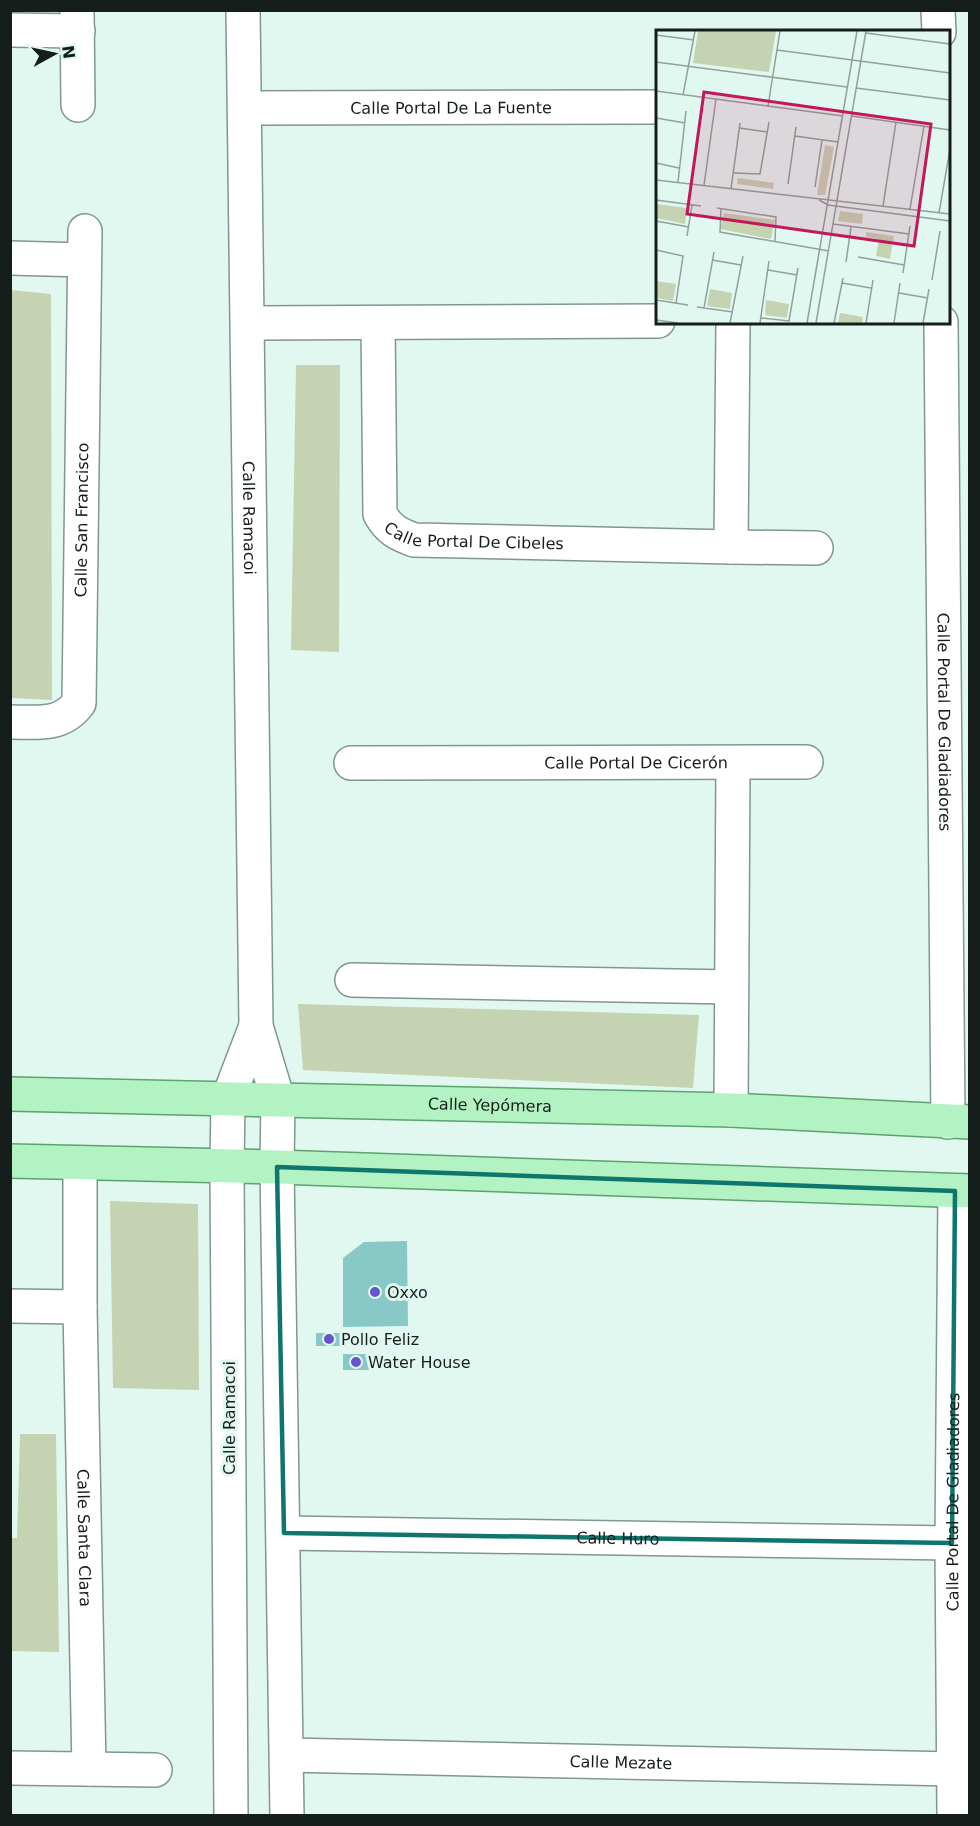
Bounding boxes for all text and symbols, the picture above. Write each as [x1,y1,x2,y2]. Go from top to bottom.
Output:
north arrow [24,24,84,84]
inset map [656,30,950,324]
text: N [58,44,79,60]
street label: Calle Portal De La Fuente [350,98,552,117]
street label: Calle San Francisco [71,443,92,598]
street label: Calle Ramacoi [239,461,260,575]
street label: Calle Portal De Cibeles [381,517,564,553]
street label: Calle Portal De Gladiadores [934,613,955,831]
street label: Calle Portal De Cicerón [544,753,728,772]
street label: Calle Yepómera [428,1094,552,1116]
place label: Oxxo [387,1283,428,1302]
marker: Oxxo [368,1285,382,1299]
place label: Pollo Feliz [341,1330,419,1349]
marker: Pollo Feliz [322,1332,336,1346]
place label: Water House [368,1353,471,1372]
marker: Water House [349,1355,363,1369]
street label: Calle Ramacoi [220,1361,239,1475]
street label: Calle Portal De Gladiadores [942,1393,963,1611]
street label: Calle Santa Clara [74,1469,95,1607]
street label: Calle Huro [576,1528,660,1548]
street label: Calle Mezate [569,1751,673,1773]

